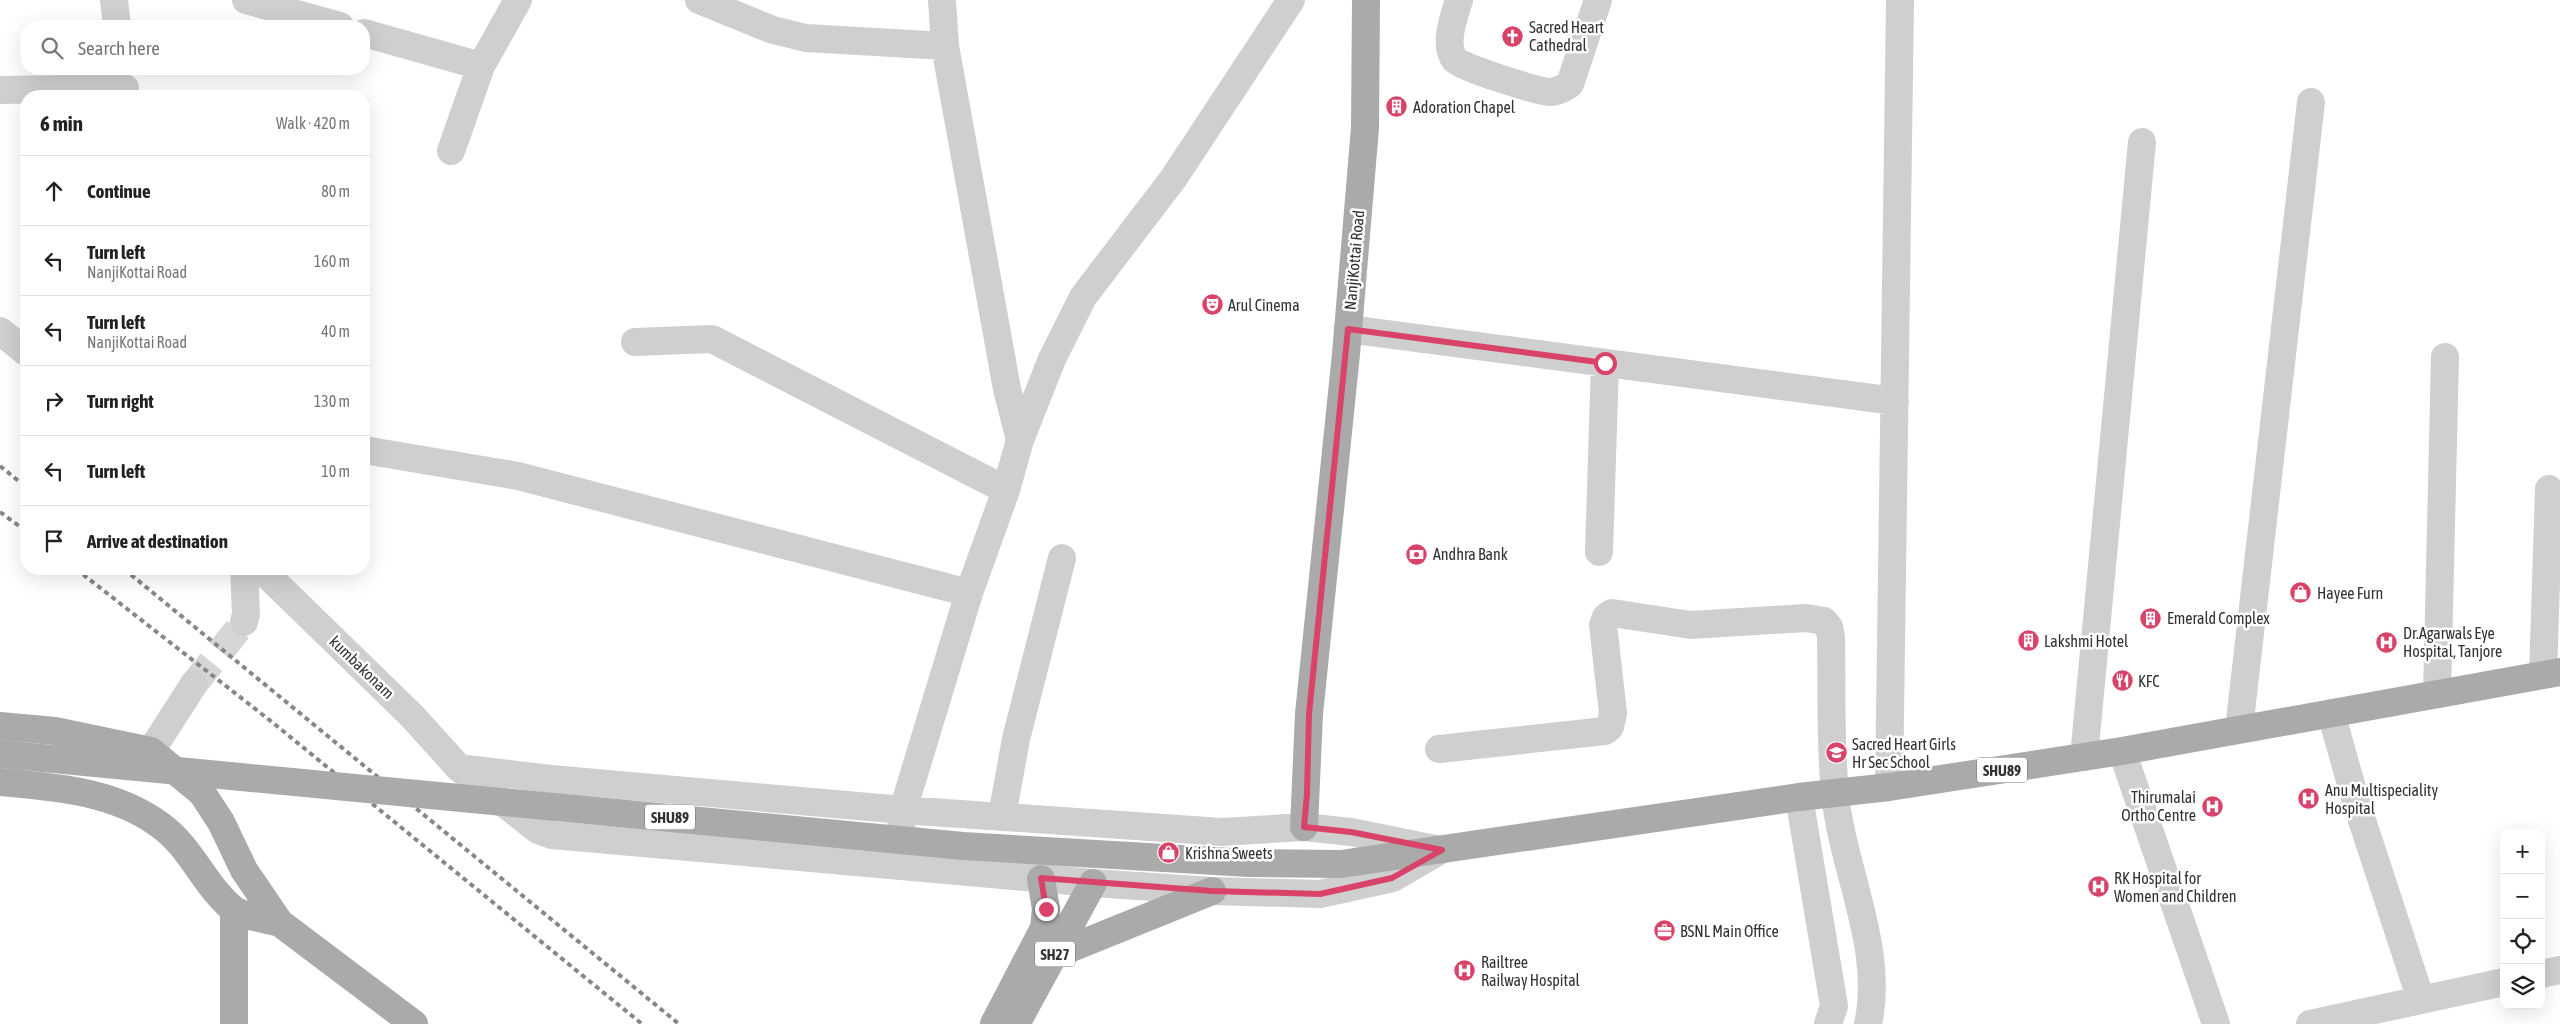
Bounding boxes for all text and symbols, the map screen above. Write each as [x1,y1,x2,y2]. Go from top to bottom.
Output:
place label: Sacred Heart Cathedral [1529,18,1604,54]
search box [20,20,370,75]
church icon: Sacred Heart Cathedral [1501,24,1525,48]
icon: search [38,34,66,62]
text: Search here [78,37,160,59]
building icon: Adoration Chapel [1385,95,1409,119]
place label: Adoration Chapel [1413,98,1516,117]
text: 6 min [40,111,83,135]
text: Walk · 420 m [276,114,350,132]
icon: ahead [40,177,68,205]
text: Continue [87,180,151,202]
text: 80 m [321,182,350,200]
street label: NanjiKottai Road [1341,209,1368,311]
text: Turn left [87,241,145,263]
icon: left [40,247,68,275]
text: 160 m [314,252,350,270]
text: NanjiKottai Road [87,263,187,281]
theatre icon: Arul Cinema [1200,293,1224,317]
place label: Arul Cinema [1228,296,1300,314]
text: Turn left [87,311,145,333]
icon: left [40,317,68,345]
text: 40 m [321,322,350,340]
text: NanjiKottai Road [87,333,187,351]
route start [1594,352,1617,375]
icon: right [40,387,68,415]
text: Turn right [87,390,154,412]
text: 130 m [314,392,350,410]
icon: left [40,457,68,485]
text: Turn left [87,460,145,482]
text: 10 m [321,462,350,480]
icon: arrive [40,527,68,555]
text: Arrive at destination [87,530,228,552]
bank icon: Andhra Bank [1405,542,1429,566]
place label: Andhra Bank [1433,545,1508,563]
shop icon: Hayee Furn [2289,581,2313,605]
place label: Hayee Furn [2317,584,2383,603]
building icon: Emerald Complex [2139,606,2163,630]
place label: Emerald Complex [2167,609,2270,628]
place label: Dr.Agarwals Eye Hospital, Tanjore [2403,624,2502,661]
building icon: Lakshmi Hotel [2016,629,2040,653]
hospital icon: Dr.Agarwals Eye Hospital, Tanjore [2375,630,2399,654]
street label: kumbakonam [326,632,398,702]
place label: Lakshmi Hotel [2044,632,2129,650]
restaurant icon: KFC [2110,669,2134,693]
place label: KFC [2138,672,2160,690]
place label: Sacred Heart Girls Hr Sec School [1852,735,1956,771]
school or university icon: Sacred Heart Girls Hr Sec School [1824,741,1848,765]
road number: SHU89 [1977,758,2027,782]
place label: Anu Multispeciality Hospital [2325,781,2438,818]
hospital icon: Anu Multispeciality Hospital [2297,787,2321,811]
place label: Thirumalai Ortho Centre [2121,788,2196,824]
hospital icon: Thirumalai Ortho Centre [2200,794,2224,818]
road number: SHU89 [645,804,695,830]
map controls [2500,829,2545,1009]
button: + [2500,829,2545,874]
shop icon: Krishna Sweets [1157,841,1181,865]
place label: Krishna Sweets [1185,844,1273,862]
place label: RK Hospital for Women and Children [2114,869,2236,905]
button: − [2500,874,2545,919]
hospital icon: RK Hospital for Women and Children [2086,875,2110,899]
route end [1035,898,1058,921]
office icon: BSNL Main Office [1652,919,1676,943]
button: locate [2500,919,2545,964]
place label: BSNL Main Office [1680,922,1779,940]
road number: SH27 [1035,942,1075,966]
place label: Railtree Railway Hospital [1481,953,1581,990]
hospital icon: Railtree Railway Hospital [1453,959,1477,983]
button: layers [2500,964,2545,1009]

